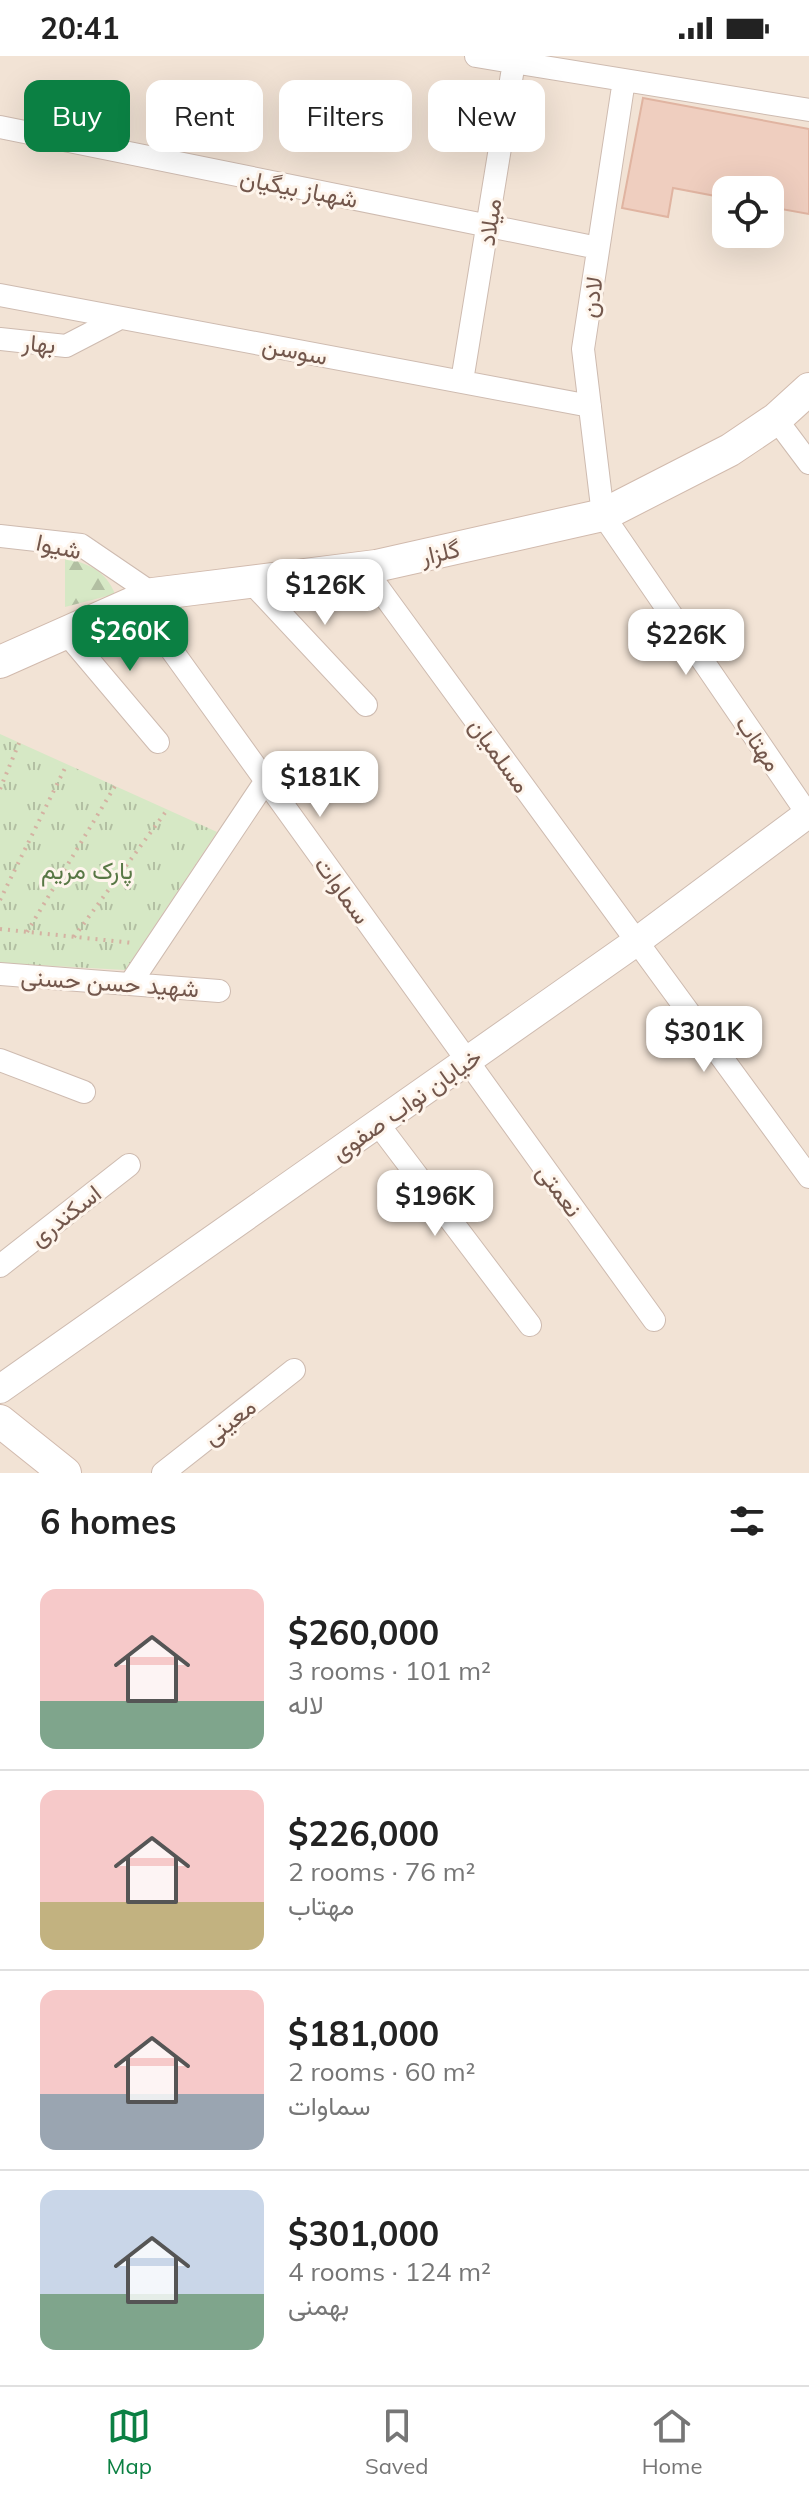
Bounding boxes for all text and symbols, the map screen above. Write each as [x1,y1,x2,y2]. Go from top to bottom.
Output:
text: 20:41 [40,9,119,47]
chip: Buy [24,80,130,152]
chip: Rent [146,80,263,152]
chip: Filters [279,80,412,152]
chip: New [428,80,545,152]
street label: شهباز بیگیان [237,162,360,215]
map controls [712,176,784,248]
button: locate [712,176,784,248]
street label: میلاد [470,196,508,248]
street label: لادن [573,274,609,320]
street label: بهار [20,327,57,360]
street label: سوسن [260,329,330,372]
street label: شیوا [34,527,84,566]
street label: گلزار [416,533,463,572]
pin: $126K [269,559,381,627]
text: $126K [285,568,365,601]
pin: $260K [74,605,186,673]
pin: $226K [630,609,742,677]
text: $260K [90,614,170,647]
text: $226K [646,618,726,651]
street label: مهتاب [729,709,789,777]
street label: مسلمیان [463,712,537,798]
pin: $181K [264,751,376,819]
text: $181K [280,760,360,793]
street label: سماوات [308,850,378,930]
park label: پارک مریم [41,855,133,887]
street label: شهید حسن حسنی [20,961,200,1004]
pin: $301K [648,1006,760,1074]
text: $301K [664,1015,744,1048]
street label: خیابان نواب صفوی [325,1041,488,1168]
street label: نعمتی [531,1158,589,1222]
pin: $196K [379,1170,491,1238]
street label: اسکندری [23,1178,107,1253]
text: $196K [395,1179,475,1212]
street label: معینی [197,1391,261,1451]
icon: filters [725,1499,769,1543]
text: 6 homes [40,1500,177,1543]
text: $260,000 [288,1611,439,1654]
icon: home [104,1621,200,1717]
text: 3 rooms · 101 m² [288,1654,491,1687]
text: لاله [288,1688,324,1721]
text: $226,000 [288,1812,439,1855]
icon: home [104,1822,200,1918]
text: 2 rooms · 76 m² [288,1855,475,1888]
text: مهتاب [288,1889,354,1922]
text: $181,000 [288,2012,439,2055]
icon: home [104,2022,200,2118]
text: 2 rooms · 60 m² [288,2055,475,2088]
text: سماوات [288,2089,371,2122]
text: $301,000 [288,2212,439,2255]
icon: home [104,2222,200,2318]
text: 4 rooms · 124 m² [288,2255,491,2288]
text: بهمنی [288,2289,349,2322]
tab: Map [107,2404,152,2480]
tab: Saved [365,2404,429,2480]
tab: Home [642,2404,702,2480]

